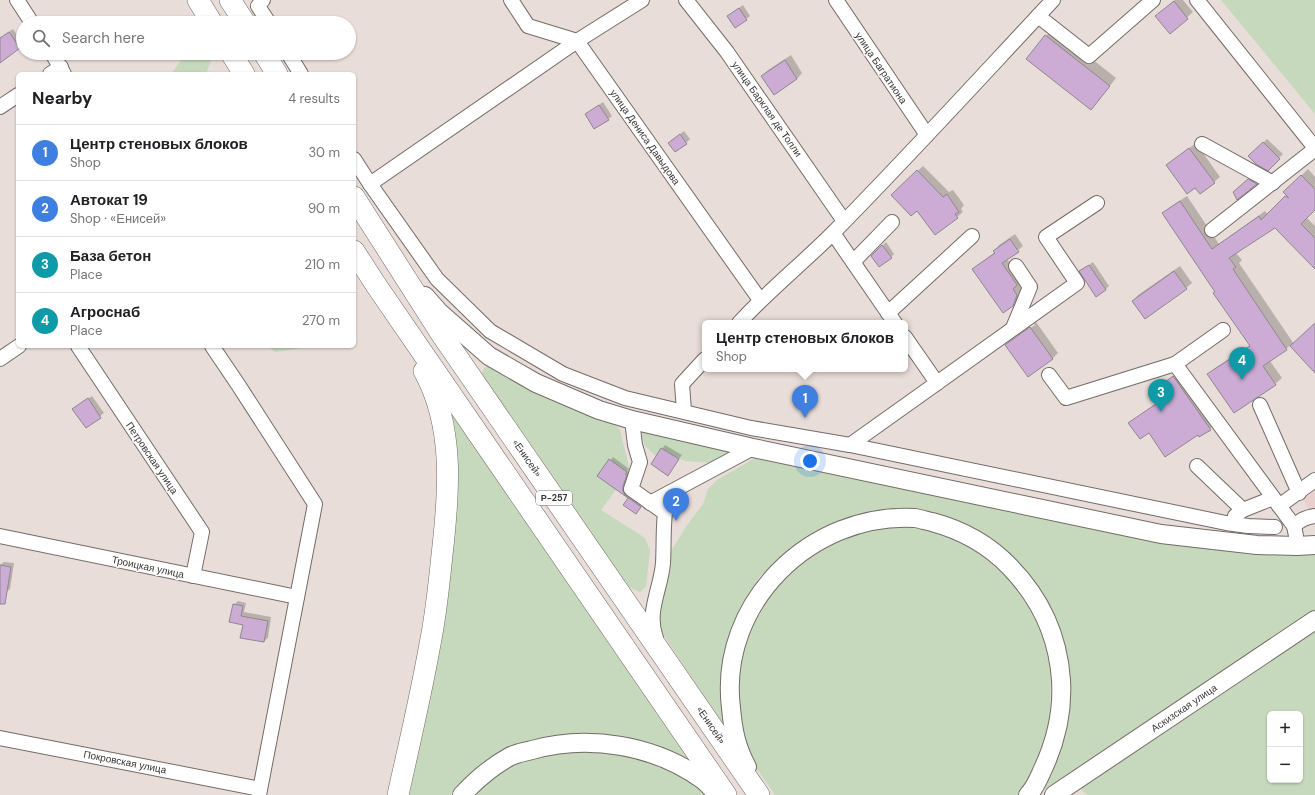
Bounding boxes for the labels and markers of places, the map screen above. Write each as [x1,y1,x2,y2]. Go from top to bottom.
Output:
pin: 4 [1229,347,1255,380]
pin: 3 [1148,379,1174,412]
pin: 1 [792,385,818,418]
pin: 2 [663,488,689,521]

